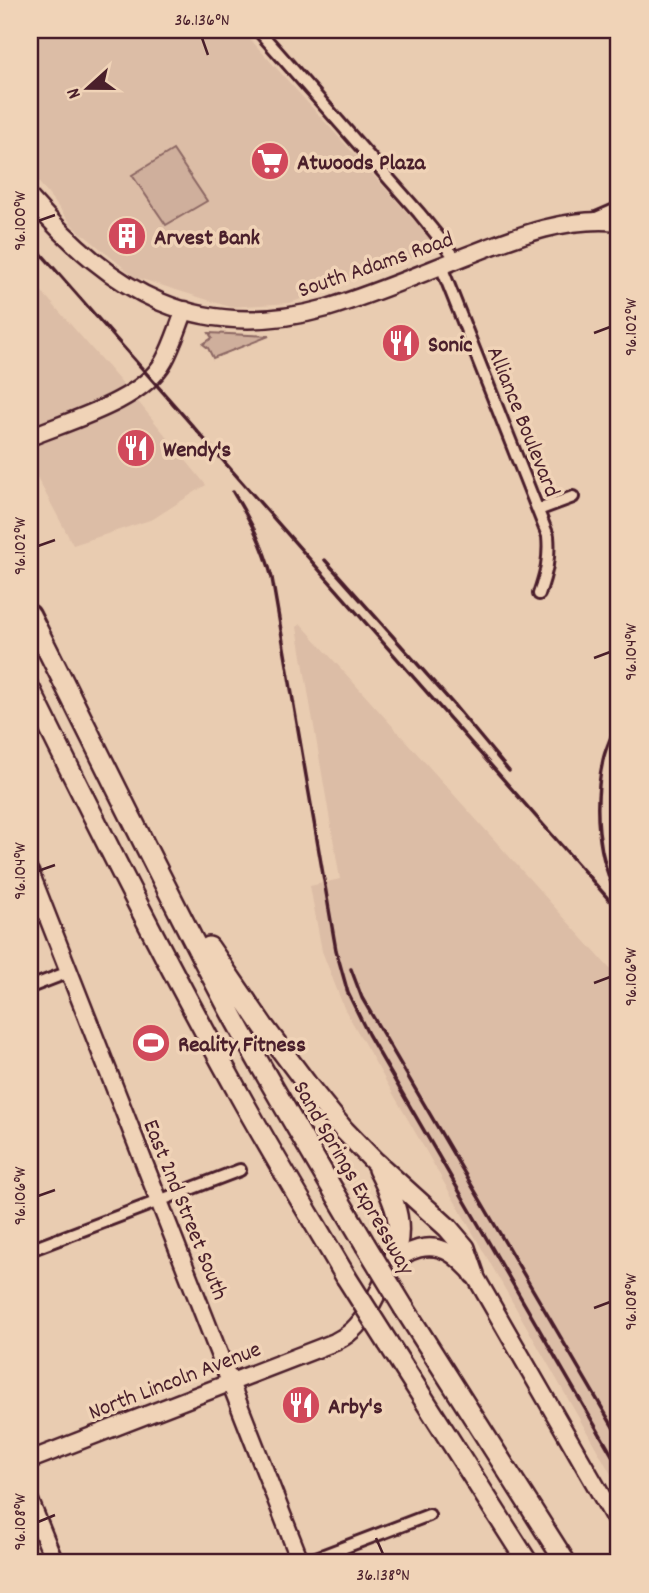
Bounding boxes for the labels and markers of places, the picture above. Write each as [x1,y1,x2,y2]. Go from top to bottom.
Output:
supermarket icon: Atwoods Plaza [249,140,291,182]
place label: Atwoods Plaza [297,148,427,181]
building icon: Arvest Bank [106,215,148,257]
place label: Arvest Bank [154,223,261,256]
restaurant icon: Sonic [380,322,422,364]
place label: Sonic [428,330,472,363]
restaurant icon: Wendy's [115,427,157,469]
place label: Wendy's [163,435,232,468]
sports icon: Reality Fitness [130,1022,172,1064]
place label: Reality Fitness [178,1030,306,1063]
restaurant icon: Arby's [280,1384,322,1426]
place label: Arby's [328,1392,383,1425]

